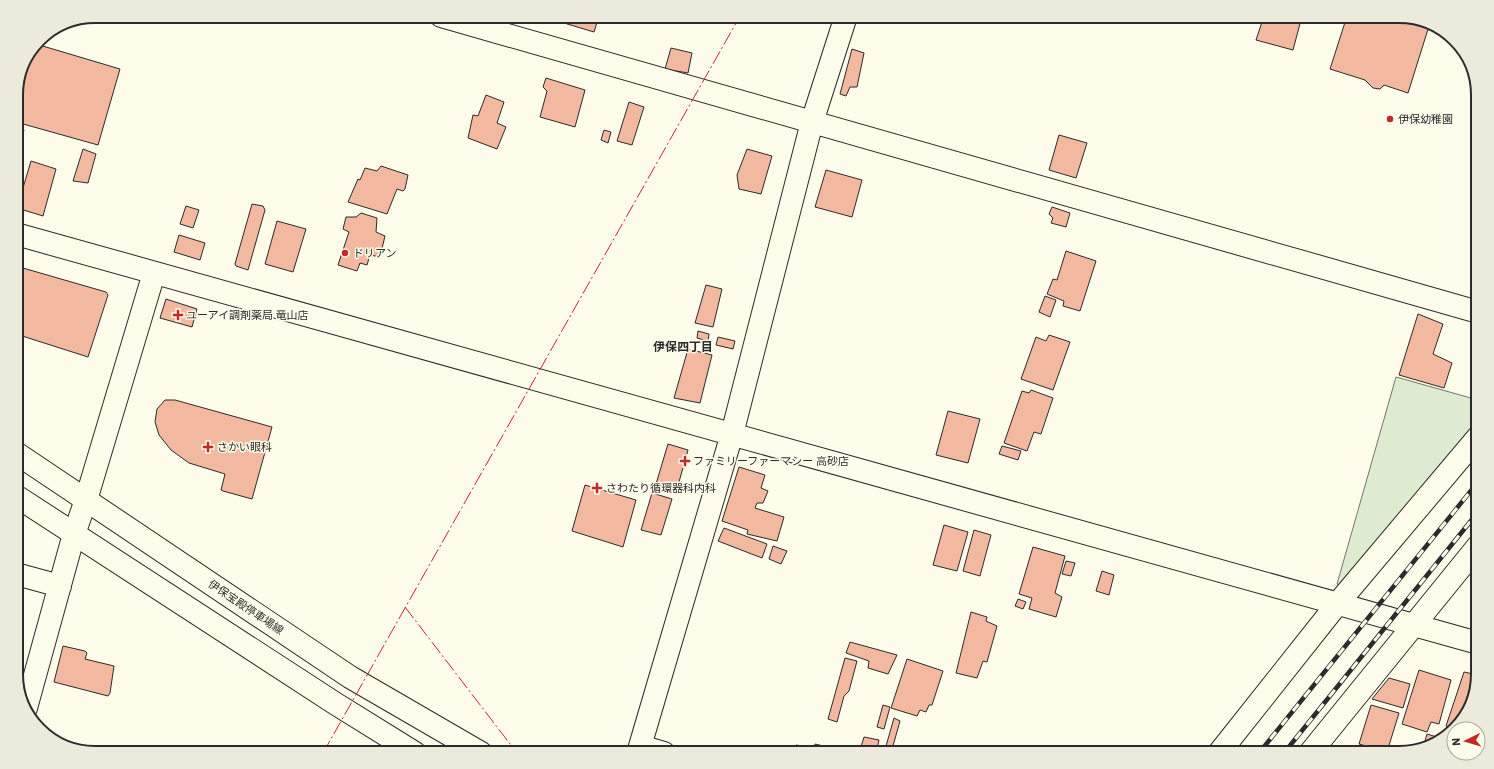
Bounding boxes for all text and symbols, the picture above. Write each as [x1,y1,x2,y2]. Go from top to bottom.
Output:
place label: 伊保幼稚園 [1398,112,1453,126]
marker: 伊保幼稚園 [1385,114,1395,124]
place label: ドリアン [353,246,397,260]
marker: ドリアン [340,248,350,258]
place label: ユーアイ調剤薬局 竜山店 [186,308,309,322]
marker: ユーアイ調剤薬局 竜山店 [173,310,183,320]
district label: 伊保四丁目 [653,339,713,354]
place label: さかい眼科 [217,440,272,454]
marker: さかい眼科 [202,441,214,453]
place label: ファミリーファーマシー 高砂店 [693,454,849,468]
marker: ファミリーファーマシー 高砂店 [680,456,690,466]
place label: さわたり循環器科内科 [606,481,716,495]
marker: さわたり循環器科内科 [591,482,603,494]
street label: 伊保宝殿停車場線 [206,577,286,637]
north arrow [1446,721,1486,761]
text: N [1449,737,1463,746]

